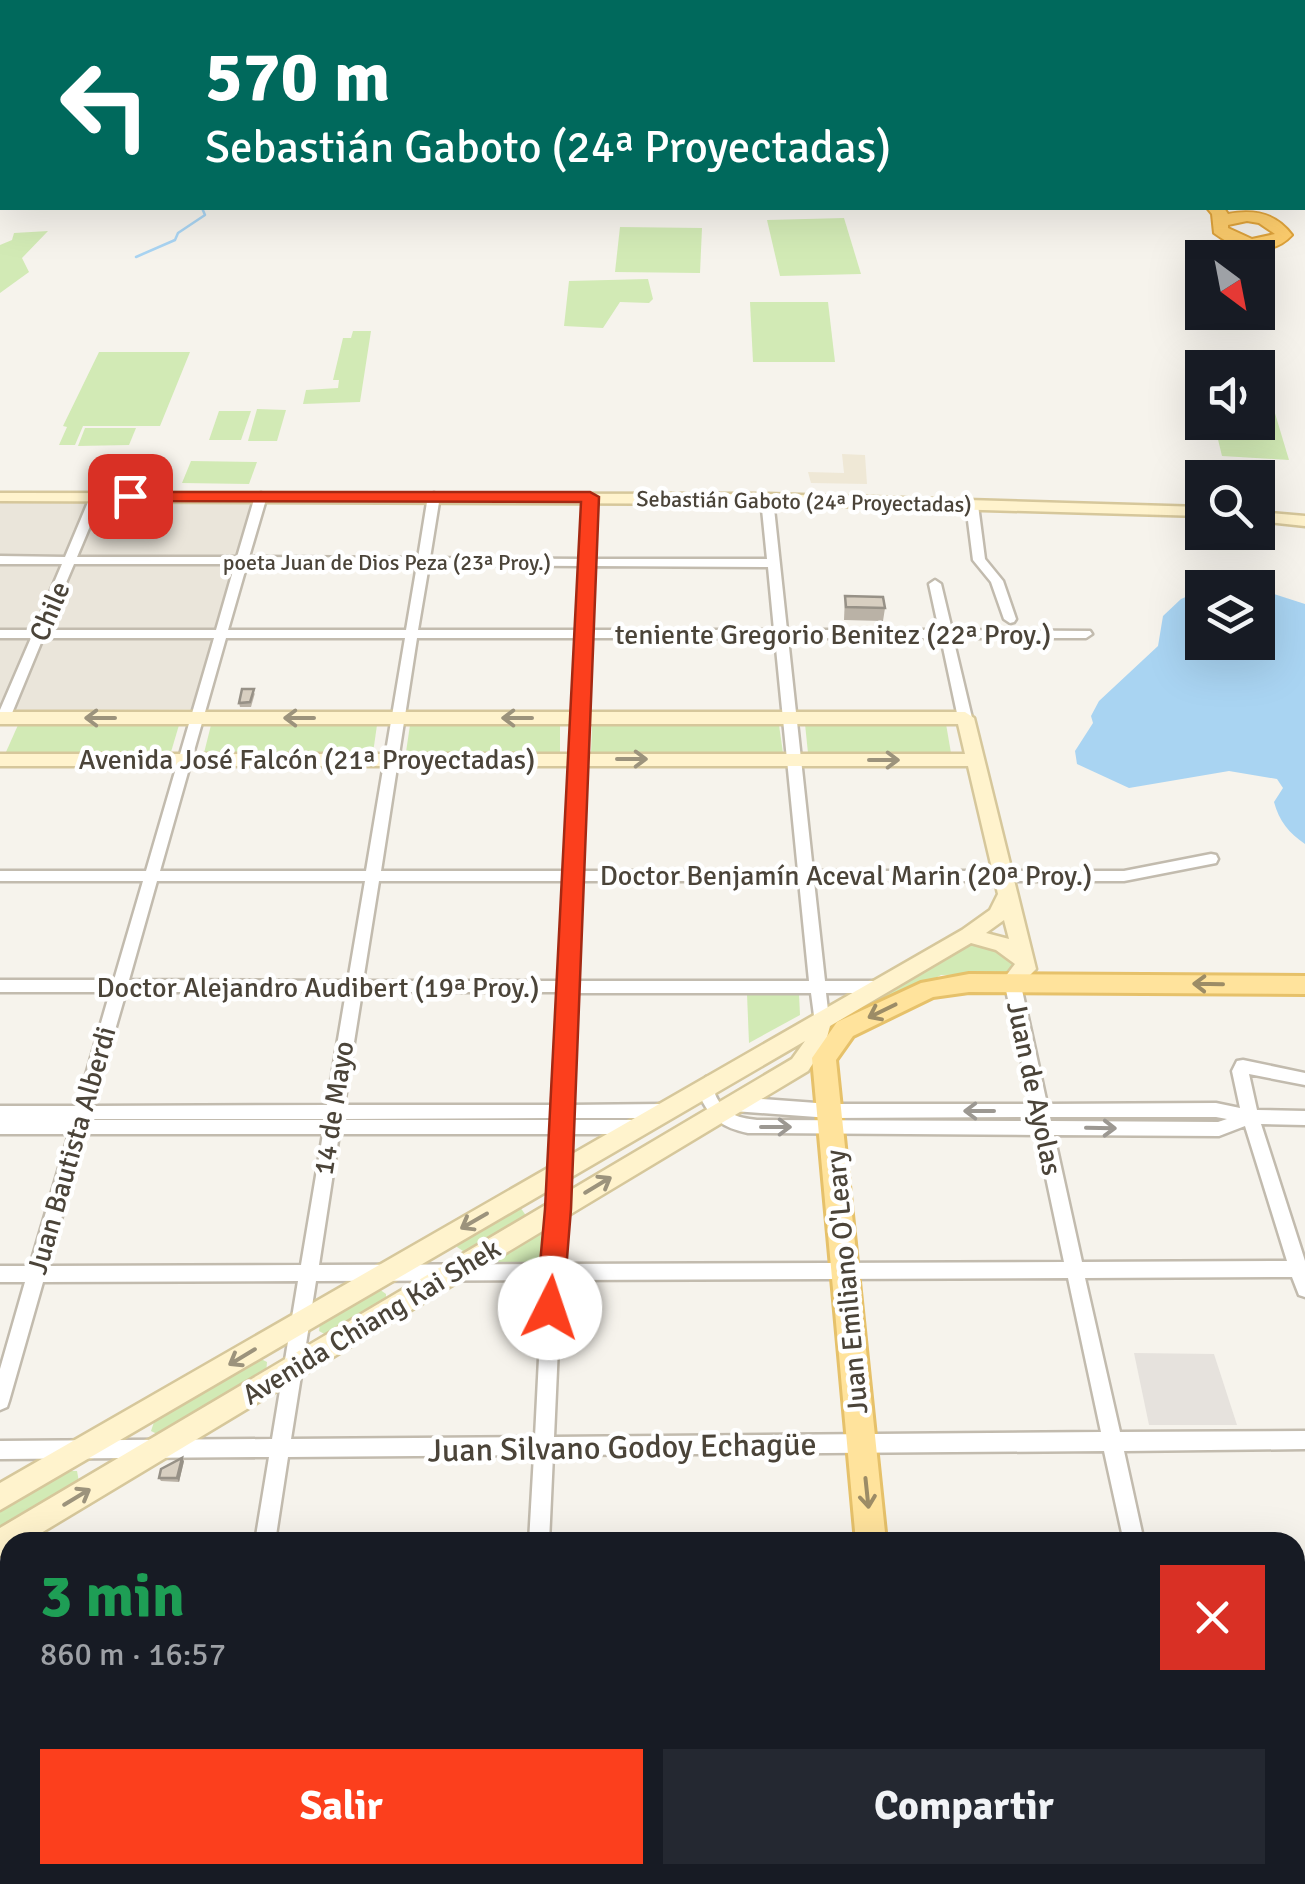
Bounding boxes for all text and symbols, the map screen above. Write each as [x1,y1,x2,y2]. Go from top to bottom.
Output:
text: 570 m [205,34,390,120]
icon: left [40,40,170,170]
text: Sebastián Gaboto (24ª Proyectadas) [205,120,891,175]
north arrow [1185,240,1275,330]
map controls [1185,240,1275,660]
button: sound [1185,350,1275,440]
pin [88,454,173,539]
button: search [1185,460,1275,550]
icon: arrive [103,469,158,524]
street label: Sebastián Gaboto (24ª Proyectadas) [636,485,972,518]
street label: poeta Juan de Dios Peza (23ª Proy.) [223,549,551,576]
button: layers [1185,570,1275,660]
street label: Chile [22,576,78,646]
street label: teniente Gregorio Benitez (22ª Proy.) [615,618,1051,652]
one-way arrow [84,708,116,728]
one-way arrow [283,708,316,728]
one-way arrow [502,708,534,728]
street label: Avenida José Falcón (21ª Proyectadas) [79,743,535,777]
one-way arrow [616,750,648,768]
one-way arrow [866,750,899,770]
street label: Doctor Benjamín Aceval Marin (20ª Proy.) [600,859,1092,893]
street label: Doctor Alejandro Audibert (19ª Proy.) [96,971,540,1005]
one-way arrow [1192,974,1224,993]
street label: Juan de Ayolas [999,998,1069,1178]
one-way arrow [868,1003,898,1022]
street label: Juan Bautista Alberdi [20,1022,124,1278]
street label: 14 de Mayo [307,1039,361,1178]
one-way arrow [964,1102,996,1120]
one-way arrow [760,1118,792,1136]
one-way arrow [1085,1118,1117,1137]
street label: Juan Emiliano O'Leary [818,1148,876,1416]
one-way arrow [583,1175,612,1195]
one-way arrow [460,1211,489,1231]
street label: Avenida Chiang Kai Shek [236,1231,507,1412]
position arrow [498,1256,602,1360]
one-way arrow [228,1347,257,1367]
street label: Juan Silvano Godoy Echagüe [427,1425,817,1470]
one-way arrow [857,1477,876,1509]
one-way arrow [62,1487,91,1507]
text: 3 min [40,1560,185,1634]
button: close [1160,1565,1265,1670]
text: 860 m · 16:57 [40,1635,226,1674]
button: Salir [40,1749,643,1864]
button: Compartir [663,1749,1265,1864]

